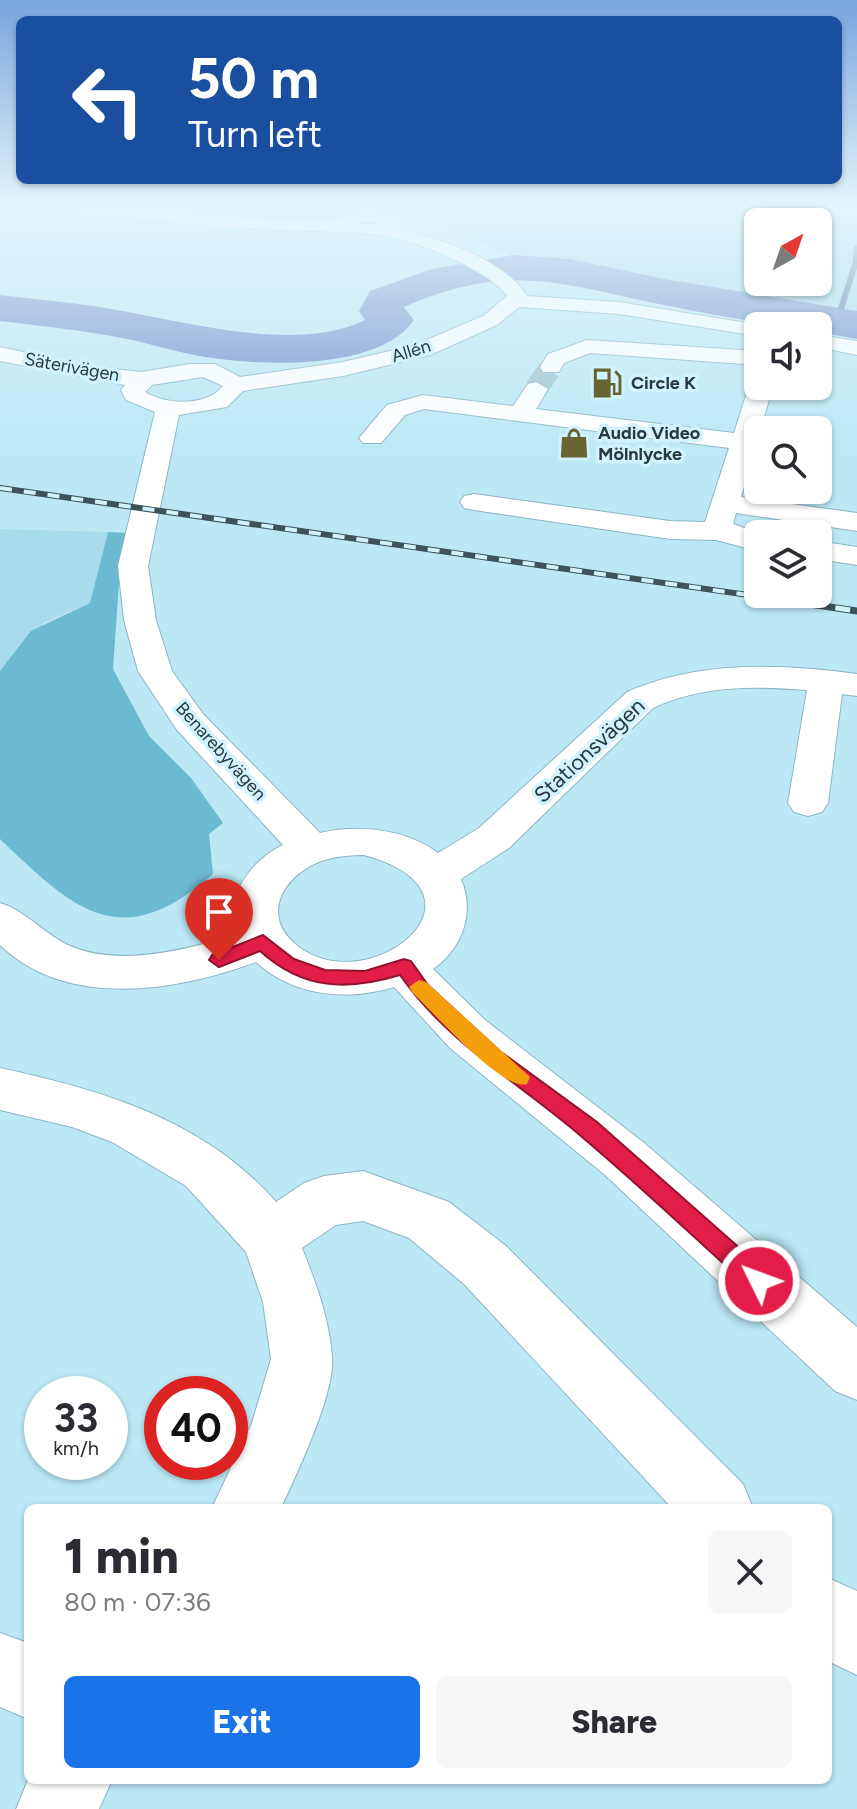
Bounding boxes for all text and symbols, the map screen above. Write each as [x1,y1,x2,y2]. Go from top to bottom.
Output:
text: 50 m [188,45,319,112]
icon: left [56,48,160,152]
text: Turn left [188,113,322,156]
north arrow [744,208,832,296]
map controls [744,208,832,608]
button: sound [744,312,832,400]
street label: Allén [389,335,433,367]
street label: Säterivägen [23,348,121,386]
fuel station icon: Circle K [590,366,624,400]
place label: Circle K [631,372,696,394]
button: search [744,416,832,504]
place label: Audio Video Mölnlycke [598,422,700,465]
shop icon: Audio Video Mölnlycke [557,426,591,460]
button: layers [744,520,832,608]
street label: Stationsvägen [528,692,650,809]
street label: Benarebyvägen [171,697,271,805]
pin [185,878,253,960]
icon: arrive [197,890,241,934]
position arrow [717,1239,801,1323]
speed limit sign: 40 [144,1376,248,1480]
text: 33 [54,1394,98,1442]
text: km/h [53,1436,99,1460]
text: 1 min [64,1527,179,1585]
button: close [708,1530,792,1614]
text: 80 m · 07:36 [64,1586,211,1618]
button: Exit [64,1676,420,1768]
button: Share [436,1676,792,1768]

